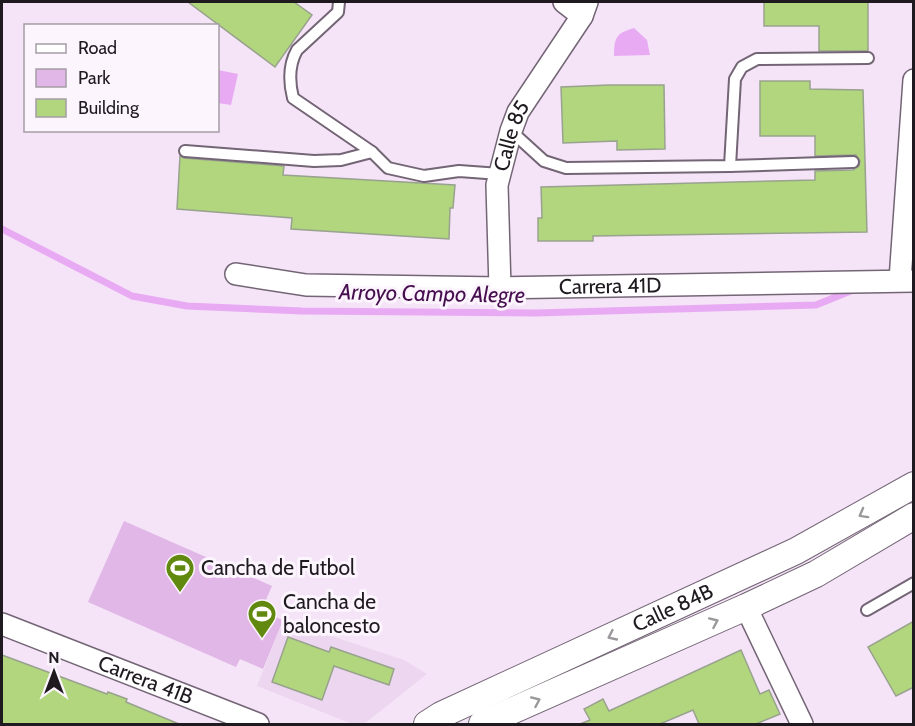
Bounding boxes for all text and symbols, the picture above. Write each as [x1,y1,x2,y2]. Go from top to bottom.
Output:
legend [24,24,219,132]
text: Road [78,37,117,59]
text: Park [78,67,111,89]
street label: Calle 85 [488,96,534,174]
text: Building [78,97,140,119]
street label: Carrera 41D [559,272,662,299]
water label: Arroyo Campo Alegre [338,278,525,309]
one-way arrow [858,507,869,518]
sports icon: Cancha de Futbol [164,552,196,594]
place label: Cancha de Futbol [201,555,355,580]
street label: Calle 84B [628,578,717,637]
place label: Cancha de baloncesto [283,589,380,638]
sports icon: Cancha de baloncesto [246,598,278,640]
one-way arrow [708,617,719,629]
one-way arrow [607,629,618,641]
north arrow [24,642,84,702]
text: N [48,648,60,667]
street label: Carrera 41B [95,650,197,709]
one-way arrow [530,696,541,708]

